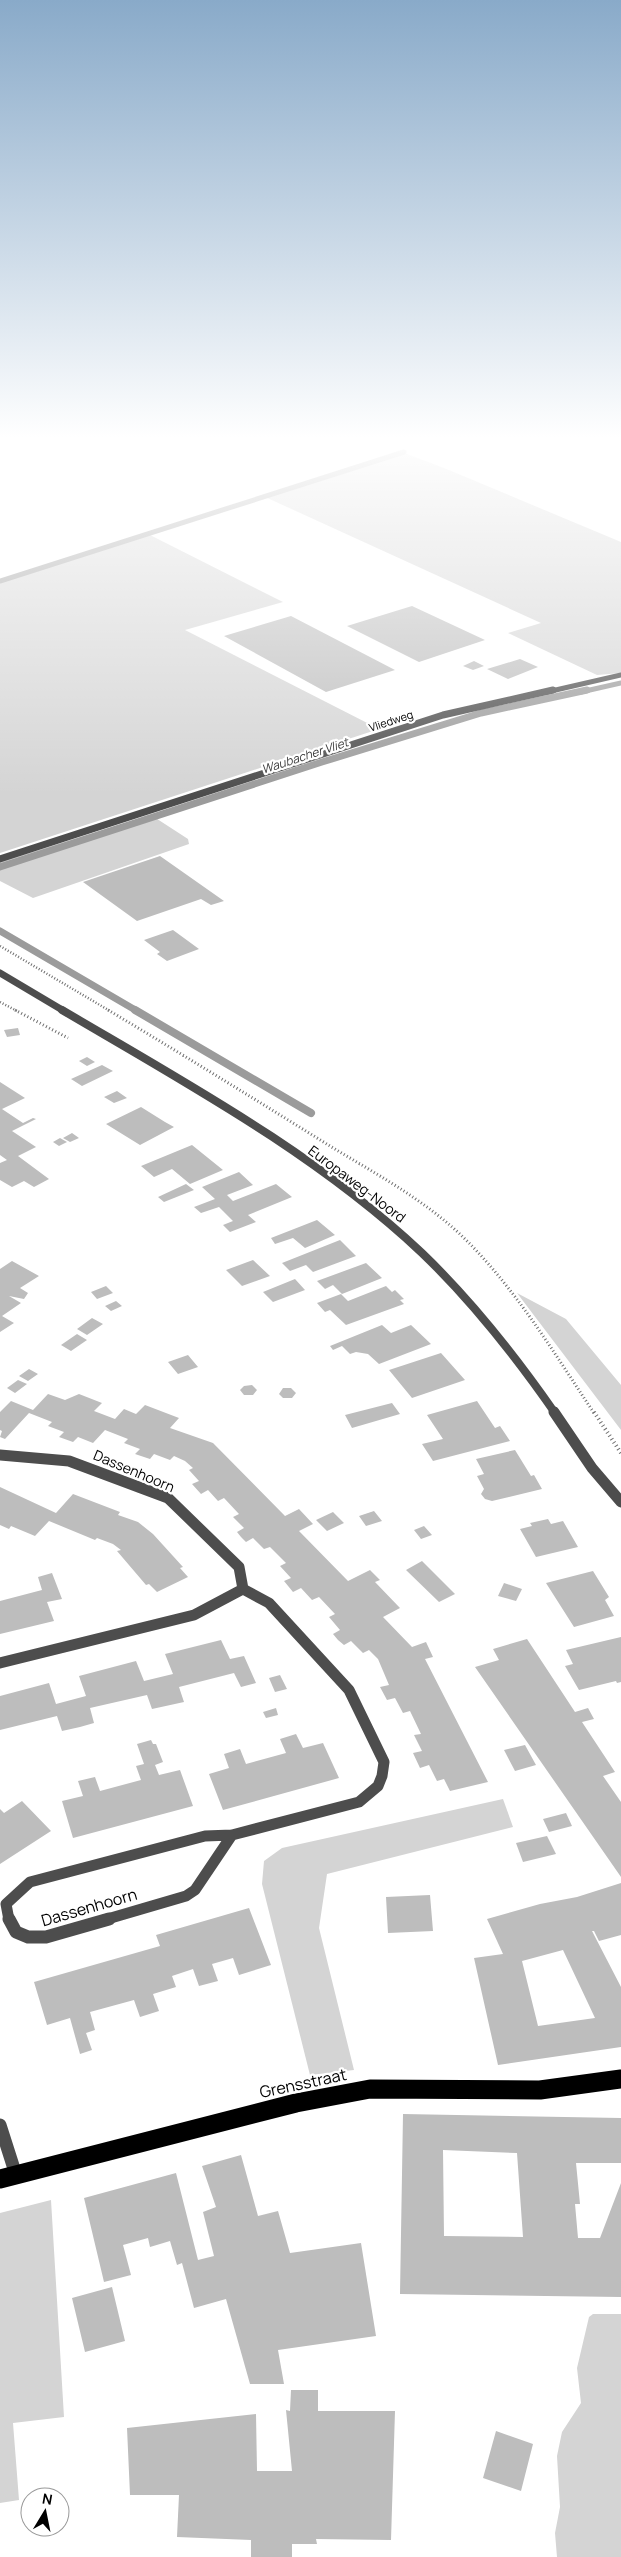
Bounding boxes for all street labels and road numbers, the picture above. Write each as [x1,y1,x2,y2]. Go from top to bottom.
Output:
street label: Vliedweg [367,706,415,735]
street label: Europaweg-Noord [305,1141,410,1227]
street label: Dassenhoorn [91,1445,178,1496]
street label: Dassenhoorn [38,1883,140,1931]
street label: Grensstraat [258,2063,348,2103]

